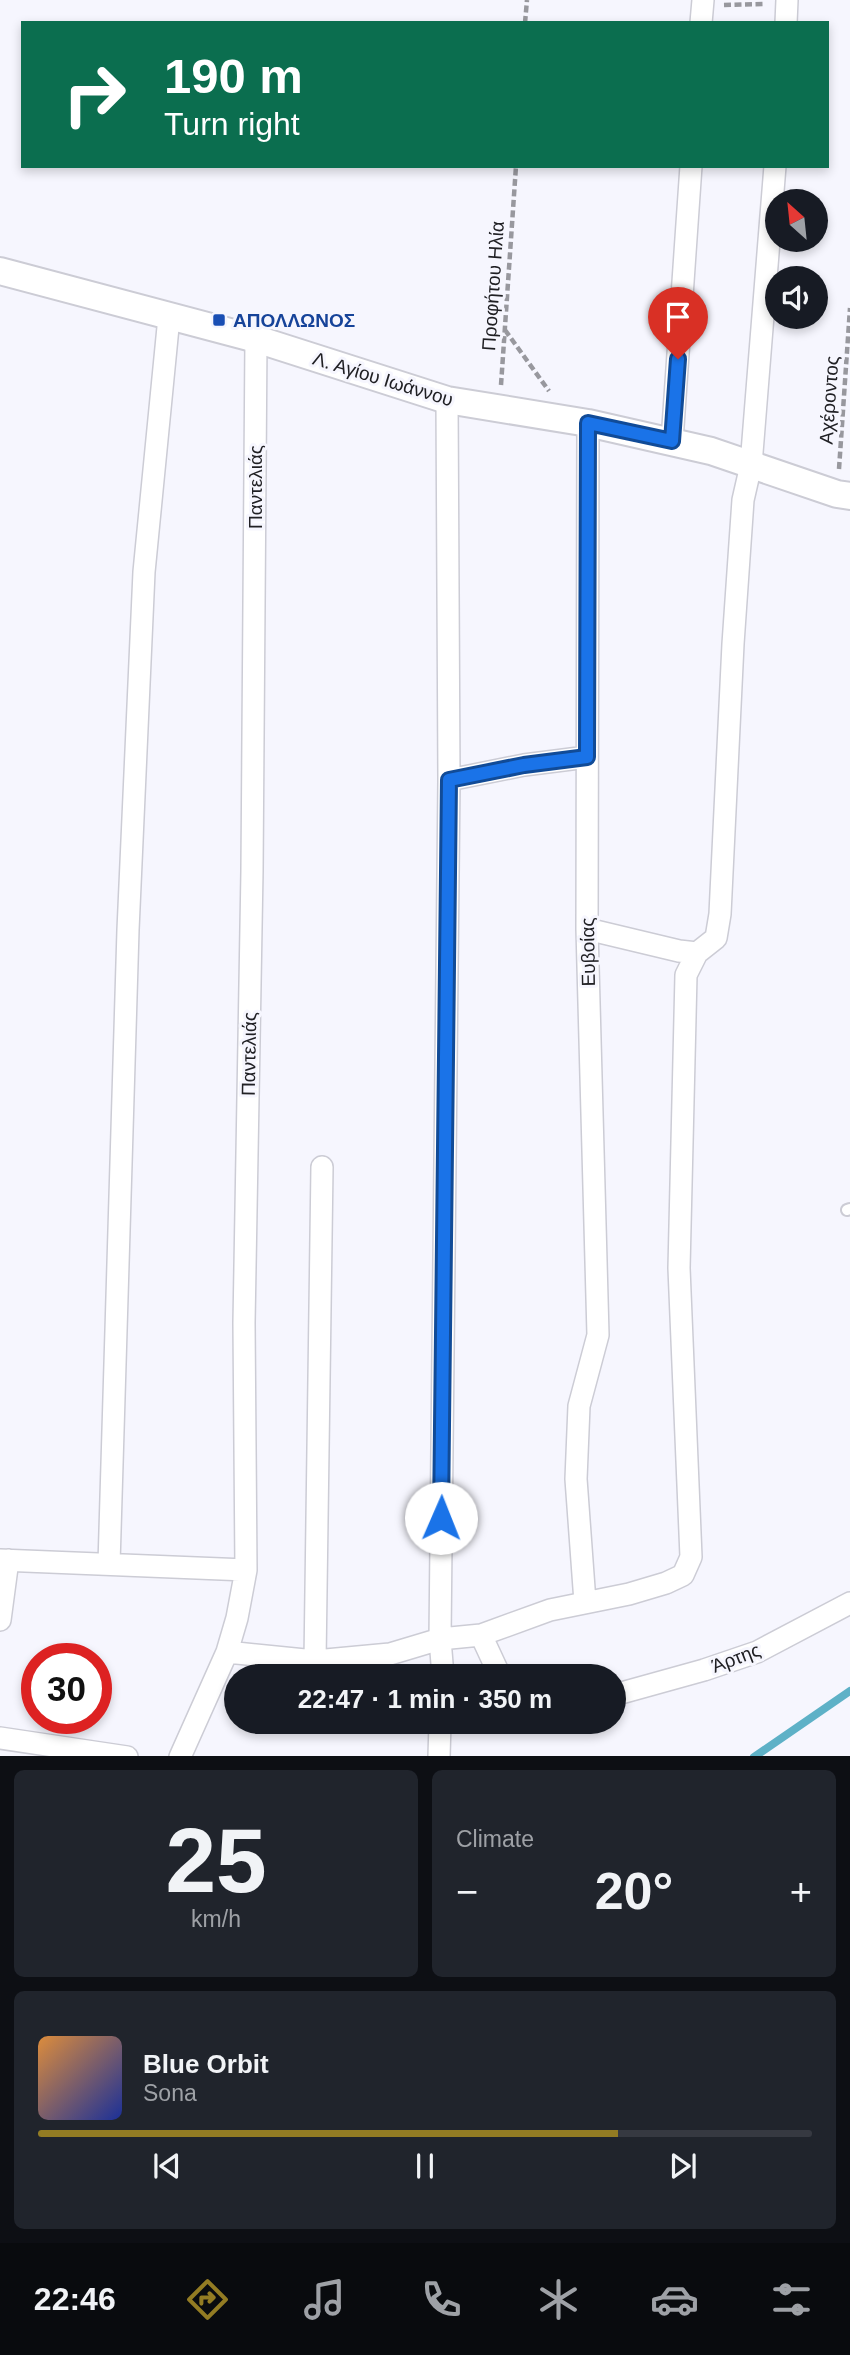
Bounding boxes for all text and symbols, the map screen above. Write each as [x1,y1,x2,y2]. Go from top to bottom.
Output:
icon: right [49,49,140,140]
text: 190 m [164,49,303,103]
text: Turn right [164,106,300,142]
north arrow [765,189,828,252]
map controls [765,189,828,329]
street label: Προφήτου Ηλία [478,220,508,352]
button: sound [765,266,828,329]
pin [648,287,708,359]
icon: arrive [659,298,697,336]
place label: ΑΠΟΛΛΩΝΟΣ [233,310,355,331]
marker: ΑΠΟΛΛΩΝΟΣ [211,312,227,328]
street label: Λ. Αγίου Ιωάννου [310,348,456,410]
street label: Αχέροντος [815,355,843,445]
street label: Παντελιάς [245,445,266,529]
street label: Ευβοίας [577,917,599,987]
street label: Παντελιάς [238,1012,260,1096]
position arrow [404,1481,478,1555]
street label: Άρτης [709,1639,763,1677]
speed limit sign: 30 [21,1643,112,1734]
text: 22:47 · 1 min · 350 m [298,1684,552,1714]
text: 25 [165,1810,267,1911]
text: Climate [456,1826,534,1852]
text: 20° [595,1862,673,1920]
text: − [456,1871,478,1913]
text: + [790,1871,812,1913]
text: km/h [191,1906,241,1932]
text: Blue Orbit [143,2049,269,2079]
text: Sona [143,2080,197,2106]
icon: previous [148,2147,186,2185]
icon: pause [406,2147,444,2185]
icon: next [664,2147,702,2185]
icon: directions [183,2275,232,2324]
icon: music [300,2275,349,2324]
icon: phone [417,2275,466,2324]
icon: climate [534,2275,583,2324]
icon: car [650,2275,699,2324]
icon: filters [767,2275,816,2324]
text: 22:46 [34,2281,116,2317]

